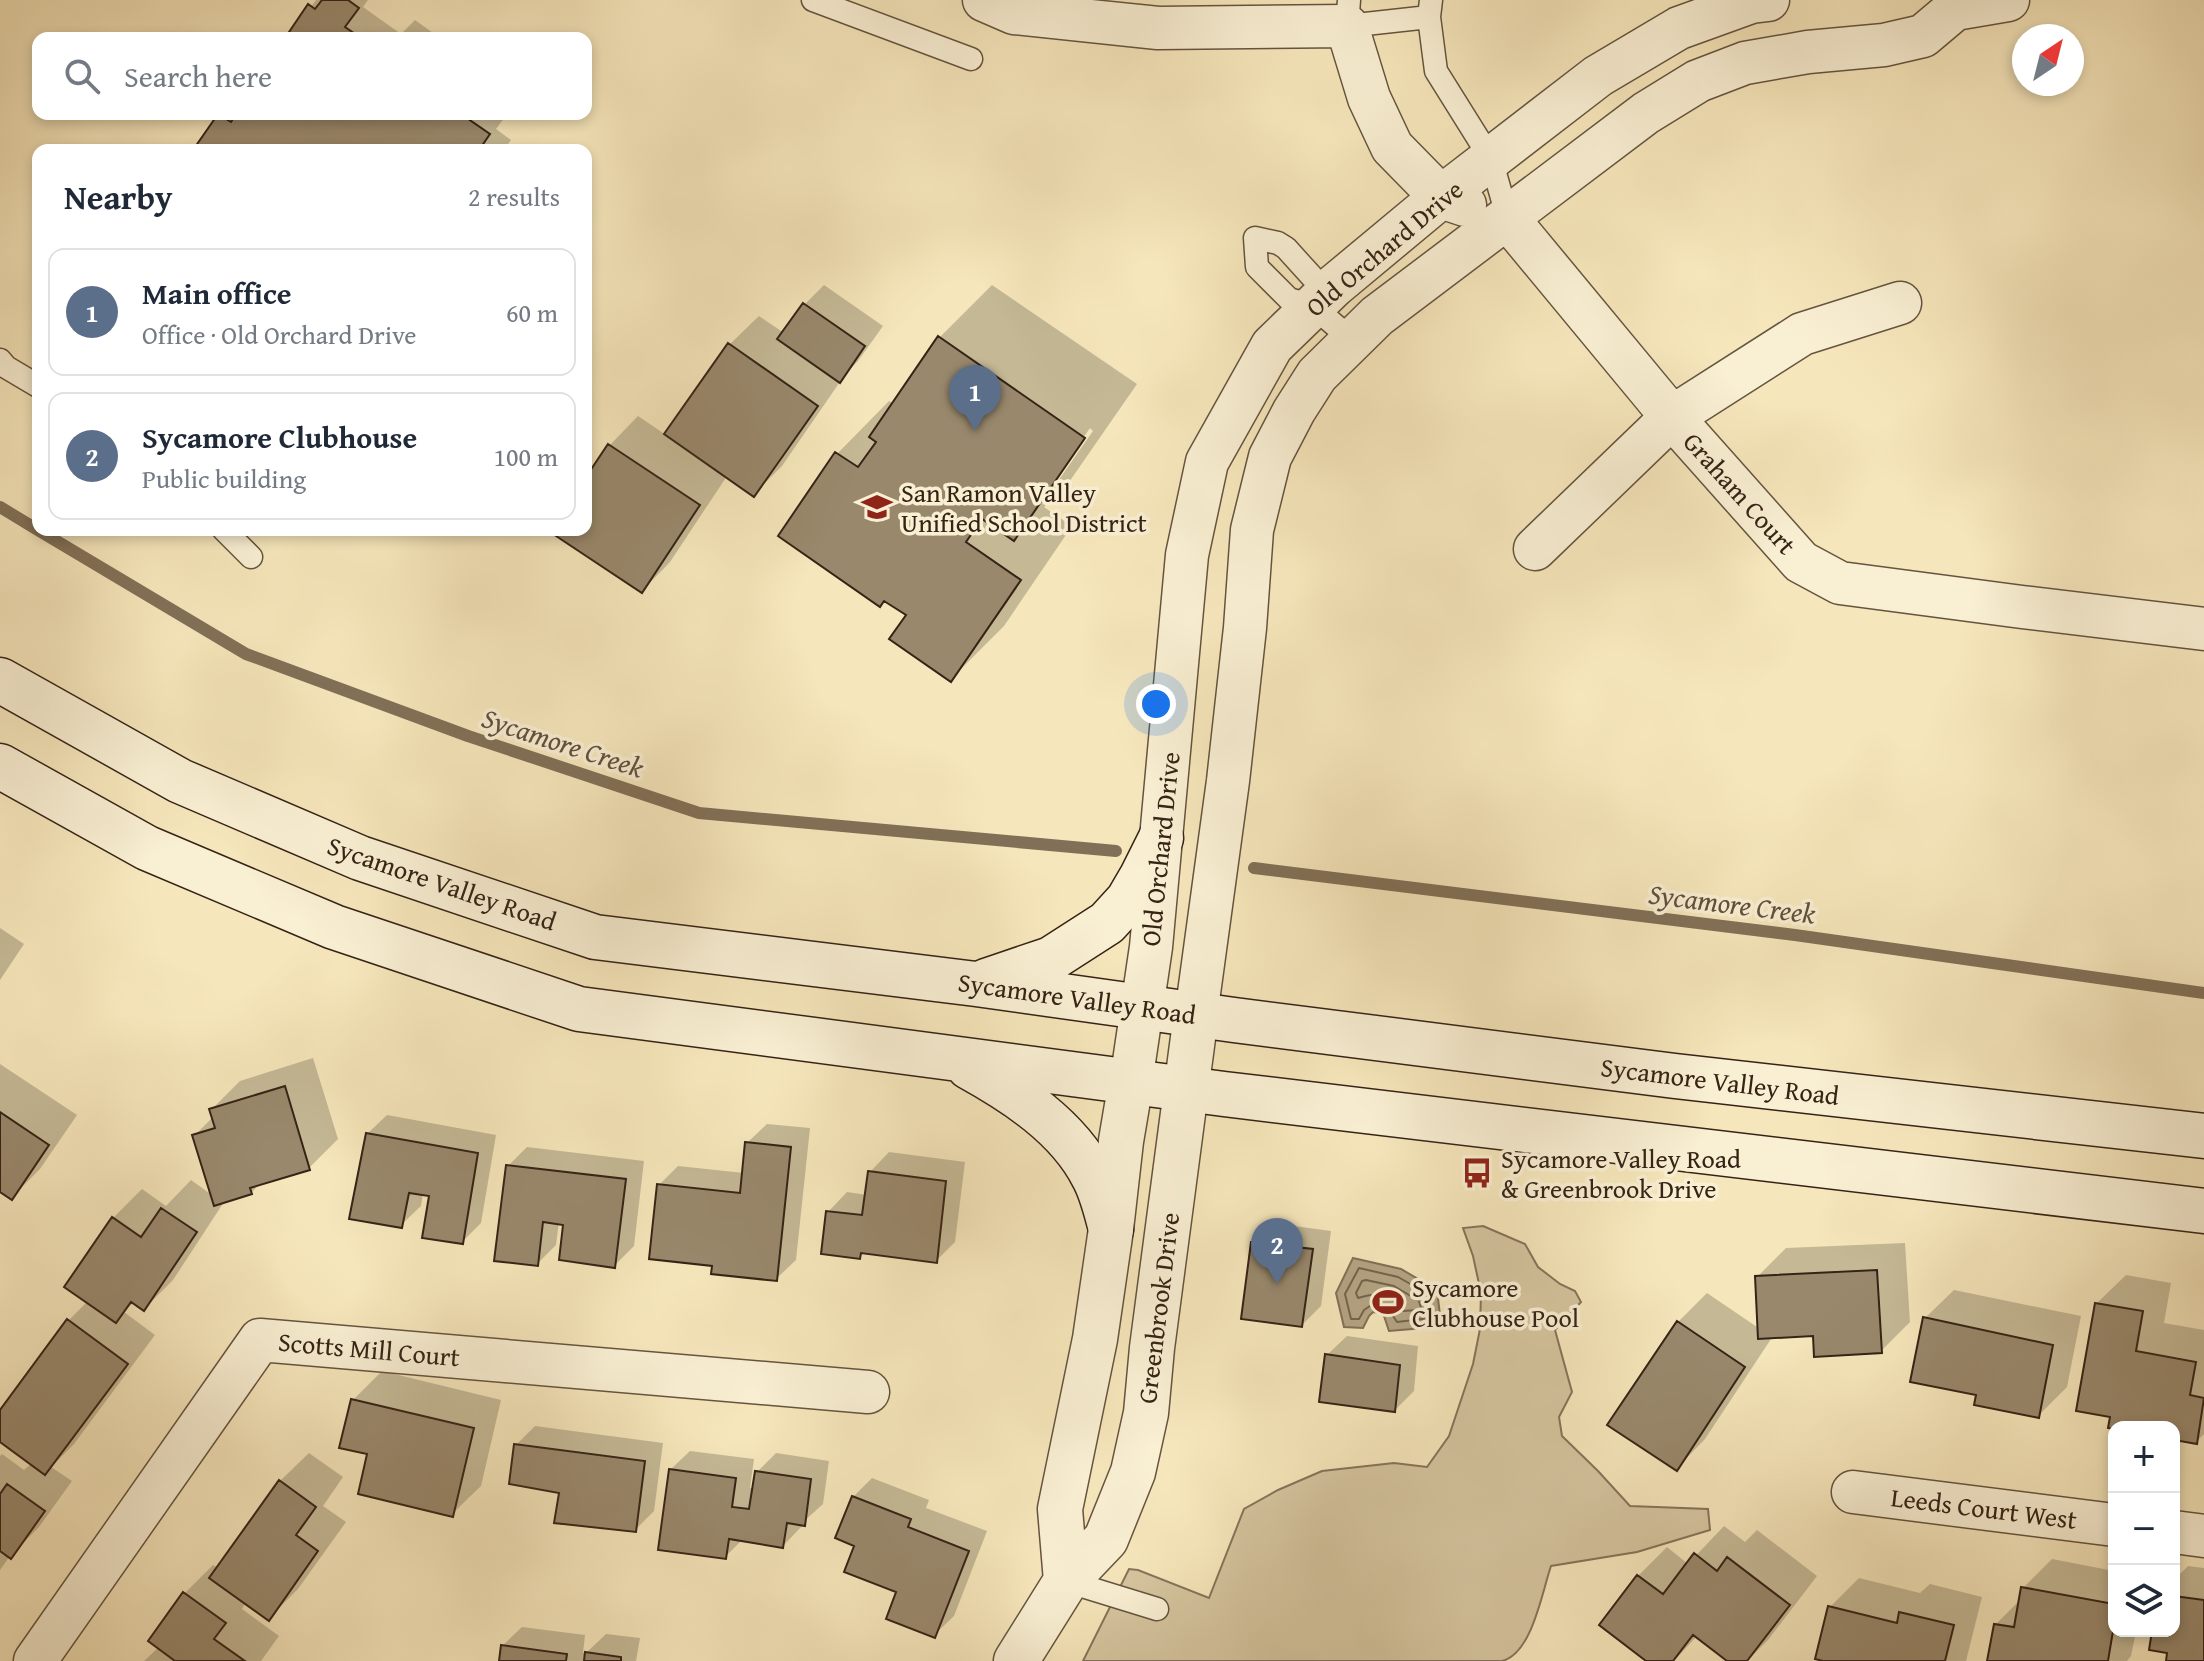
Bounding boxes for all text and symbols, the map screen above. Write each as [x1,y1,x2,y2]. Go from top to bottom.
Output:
north arrow [2012,24,2084,96]
search box [32,32,592,120]
icon: search [60,54,104,98]
text: Search here [124,54,272,98]
street label: Old Orchard Drive [1297,170,1471,326]
text: Nearby [64,172,173,221]
text: 2 results [468,177,560,216]
text: Main office [142,271,292,315]
text: 1 [85,293,99,332]
text: 60 m [506,293,558,332]
text: Office · Old Orchard Drive [142,315,417,354]
pin: 1 [949,365,1001,431]
text: Sycamore Clubhouse [142,415,417,459]
street label: Graham Court [1674,423,1806,563]
text: 2 [85,437,99,476]
text: 100 m [493,437,558,476]
text: Public building [142,459,306,498]
place label: San Ramon Valley Unified School District [901,473,1147,542]
school or university icon: San Ramon Valley Unified School District [860,490,894,524]
your location [1136,684,1176,724]
water label: Sycamore Creek [477,697,649,787]
street label: Old Orchard Drive [1130,750,1190,948]
street label: Sycamore Valley Road [322,826,562,941]
water label: Sycamore Creek [1646,872,1818,934]
street label: Sycamore Valley Road [956,962,1199,1034]
street label: Sycamore Valley Road [1599,1047,1842,1115]
place label: Sycamore Valley Road & Greenbrook Drive [1501,1139,1741,1208]
bus stop icon: Sycamore Valley Road & Greenbrook Drive [1460,1156,1494,1190]
street label: Greenbrook Drive [1127,1210,1189,1406]
pin: 2 [1251,1218,1303,1284]
place label: Sycamore Clubhouse Pool [1412,1268,1579,1337]
sports icon: Sycamore Clubhouse Pool [1371,1285,1405,1319]
street label: Scotts Mill Court [277,1322,461,1376]
map controls [2108,1421,2180,1637]
button: + [2108,1421,2180,1493]
street label: Leeds Court West [1889,1477,2079,1539]
button: − [2108,1493,2180,1565]
button: layers [2108,1565,2180,1637]

